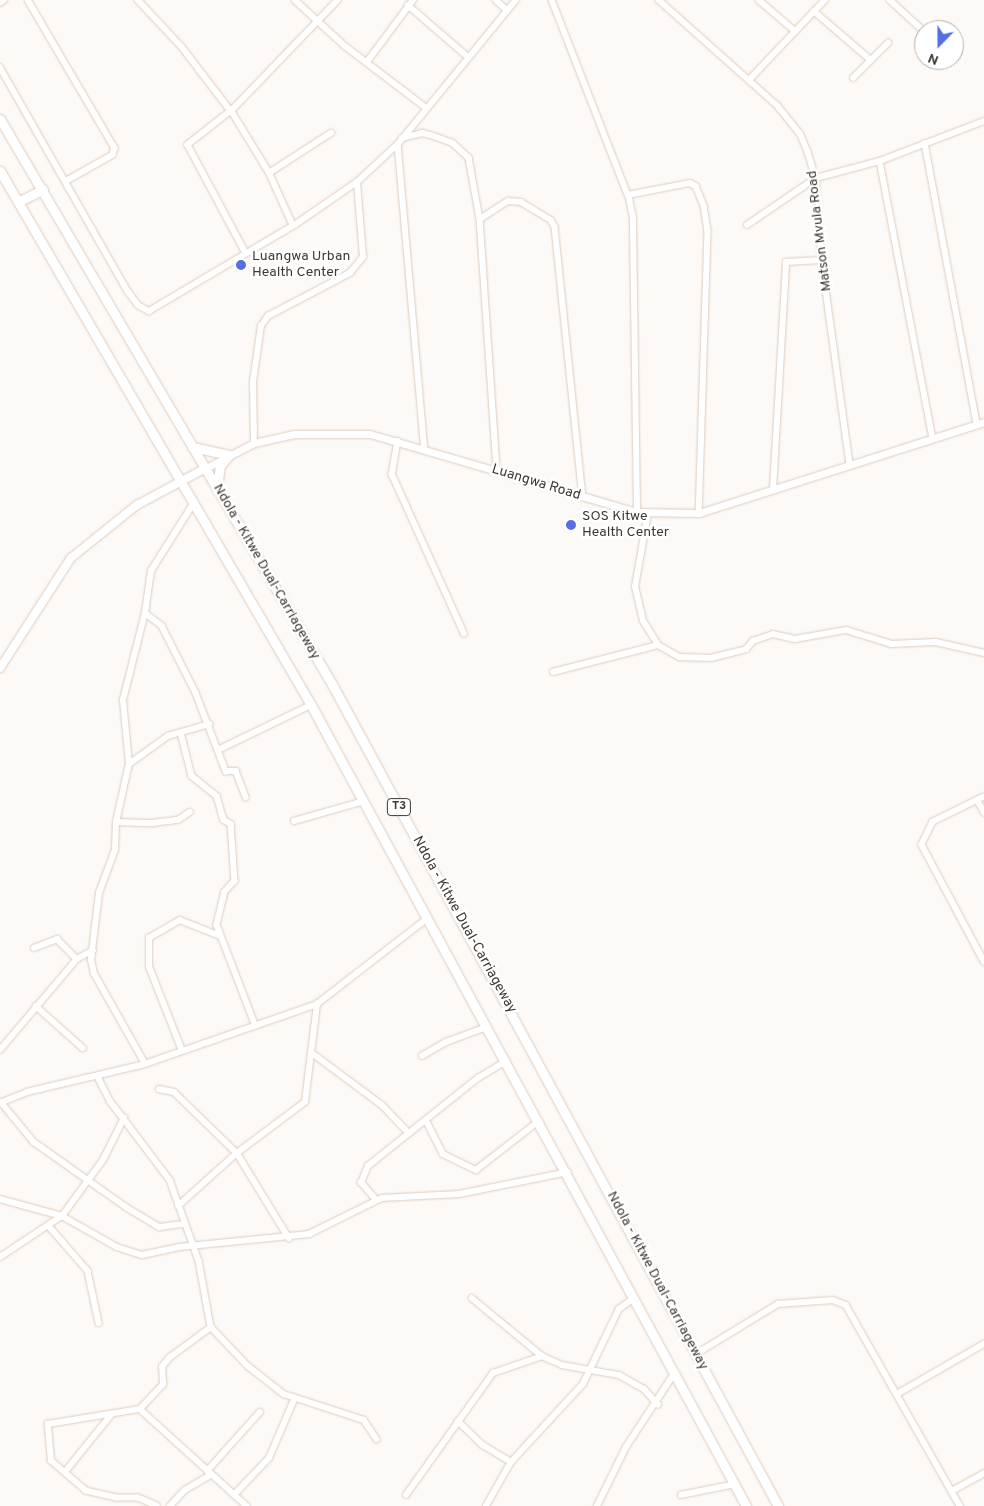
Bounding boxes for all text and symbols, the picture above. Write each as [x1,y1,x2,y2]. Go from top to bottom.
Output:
north arrow [914,20,964,70]
text: N [926,49,941,68]
street label: Matson Mvula Road [804,170,836,292]
place label: Luangwa Urban Health Center [252,249,350,282]
marker: Luangwa Urban Health Center [234,258,248,272]
street label: Luangwa Road [489,461,583,505]
street label: Ndola - Kitwe Dual-Carriageway [209,481,323,663]
place label: SOS Kitwe Health Center [582,509,669,542]
marker: SOS Kitwe Health Center [564,518,578,532]
road number: T3 [386,798,412,816]
street label: Ndola - Kitwe Dual-Carriageway [408,834,520,1016]
street label: Ndola - Kitwe Dual-Carriageway [603,1189,711,1373]

